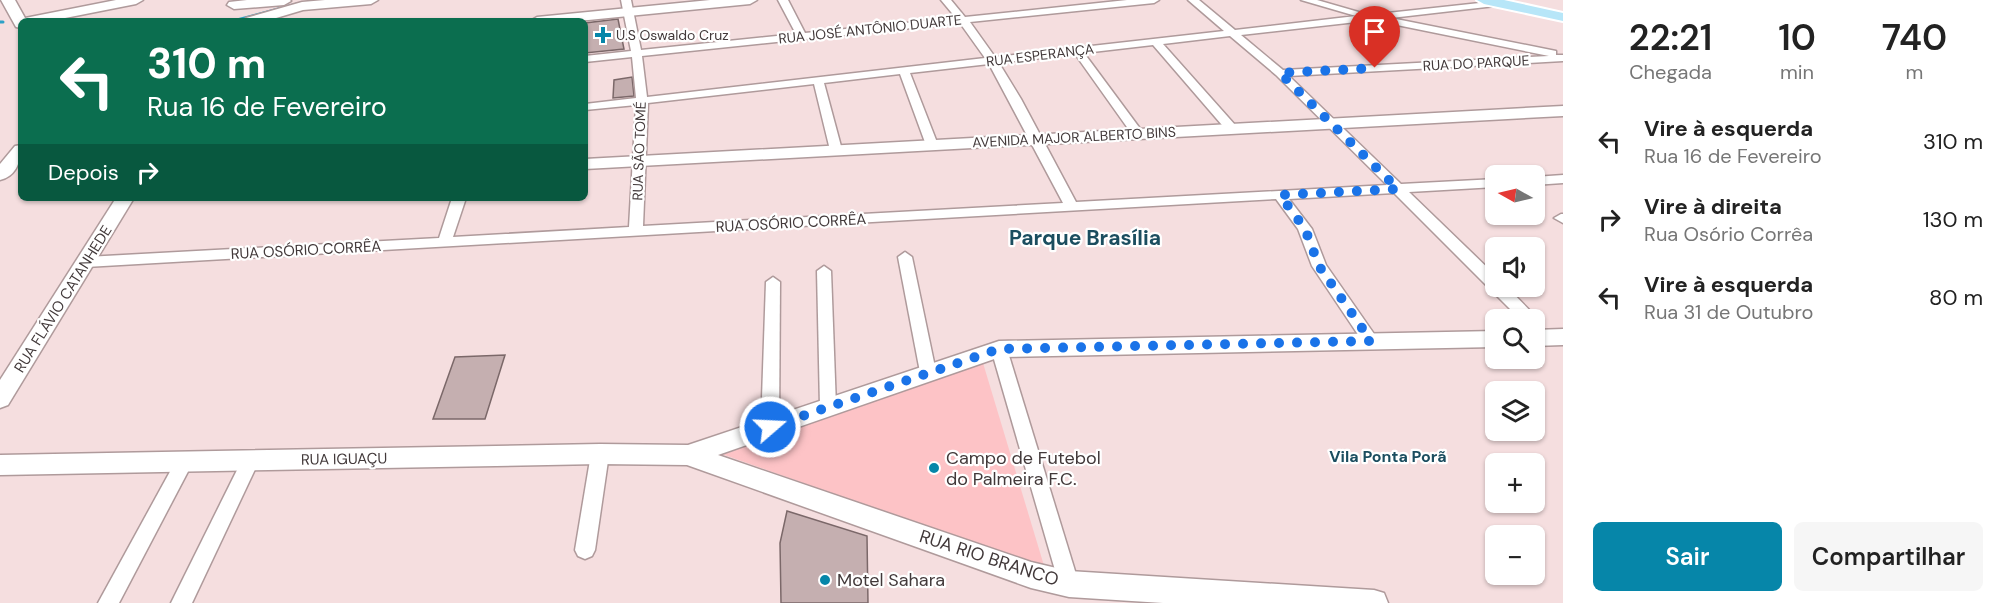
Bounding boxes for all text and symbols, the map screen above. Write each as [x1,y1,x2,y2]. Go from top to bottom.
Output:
pin [1349,6,1400,68]
street label: RUA JOSÉ ANTÔNIO DUARTE [778,10,963,48]
text: 22:21 [1629,14,1712,61]
text: 10 [1778,14,1816,61]
text: 740 [1882,14,1947,61]
icon: arrive [1358,15,1391,48]
marker: U.S Oswaldo Cruz [594,26,612,44]
place label: U.S Oswaldo Cruz [616,26,729,44]
text: 310 m [147,36,266,91]
street label: RUA ESPERANÇA [985,39,1095,71]
icon: left [48,42,126,120]
street label: RUA DO PARQUE [1422,51,1530,75]
text: Chegada [1629,59,1712,85]
text: min [1780,59,1814,85]
text: m [1905,59,1923,85]
text: Rua 16 de Fevereiro [147,89,387,124]
street label: RUA SÃO TOMÉ [628,101,650,201]
text: Vire à esquerda [1644,114,1813,143]
street label: AVENIDA MAJOR ALBERTO BINS [972,123,1176,151]
icon: left [1593,125,1626,158]
text: 310 m [1923,127,1983,156]
text: Rua 16 de Fevereiro [1644,143,1822,169]
icon: right [131,156,164,189]
text: Depois [48,158,119,187]
north arrow [1485,165,1545,225]
map controls [1485,165,1545,585]
text: Vire à direita [1644,192,1782,221]
icon: right [1593,203,1626,236]
text: 130 m [1923,205,1983,234]
street label: RUA OSÓRIO CORRÊA [715,209,867,237]
text: Rua Osório Corrêa [1644,221,1813,247]
street label: RUA FLÁVIO CATANHEDE [9,222,117,376]
district label: Parque Brasília [1009,224,1161,252]
street label: RUA OSÓRIO CORRÊA [230,236,382,264]
button: sound [1485,237,1545,297]
text: Vire à esquerda [1644,270,1813,299]
icon: left [1593,281,1626,314]
text: 80 m [1929,283,1983,312]
text: Rua 31 de Outubro [1644,299,1813,325]
button: search [1485,309,1545,369]
button: layers [1485,381,1545,441]
position arrow [738,395,802,459]
place label: Campo de Futebol do Palmeira F.C. [946,446,1101,491]
district label: Vila Ponta Porã [1329,446,1447,467]
street label: RUA IGUAÇU [301,448,387,470]
button: + [1485,453,1545,513]
marker: Campo de Futebol do Palmeira F.C. [927,461,941,475]
button: Sair [1593,522,1782,591]
button: Compartilhar [1794,522,1983,591]
street label: RUA RIO BRANCO [916,524,1062,592]
button: − [1485,525,1545,585]
place label: Motel Sahara [837,568,945,592]
marker: Motel Sahara [818,573,832,587]

